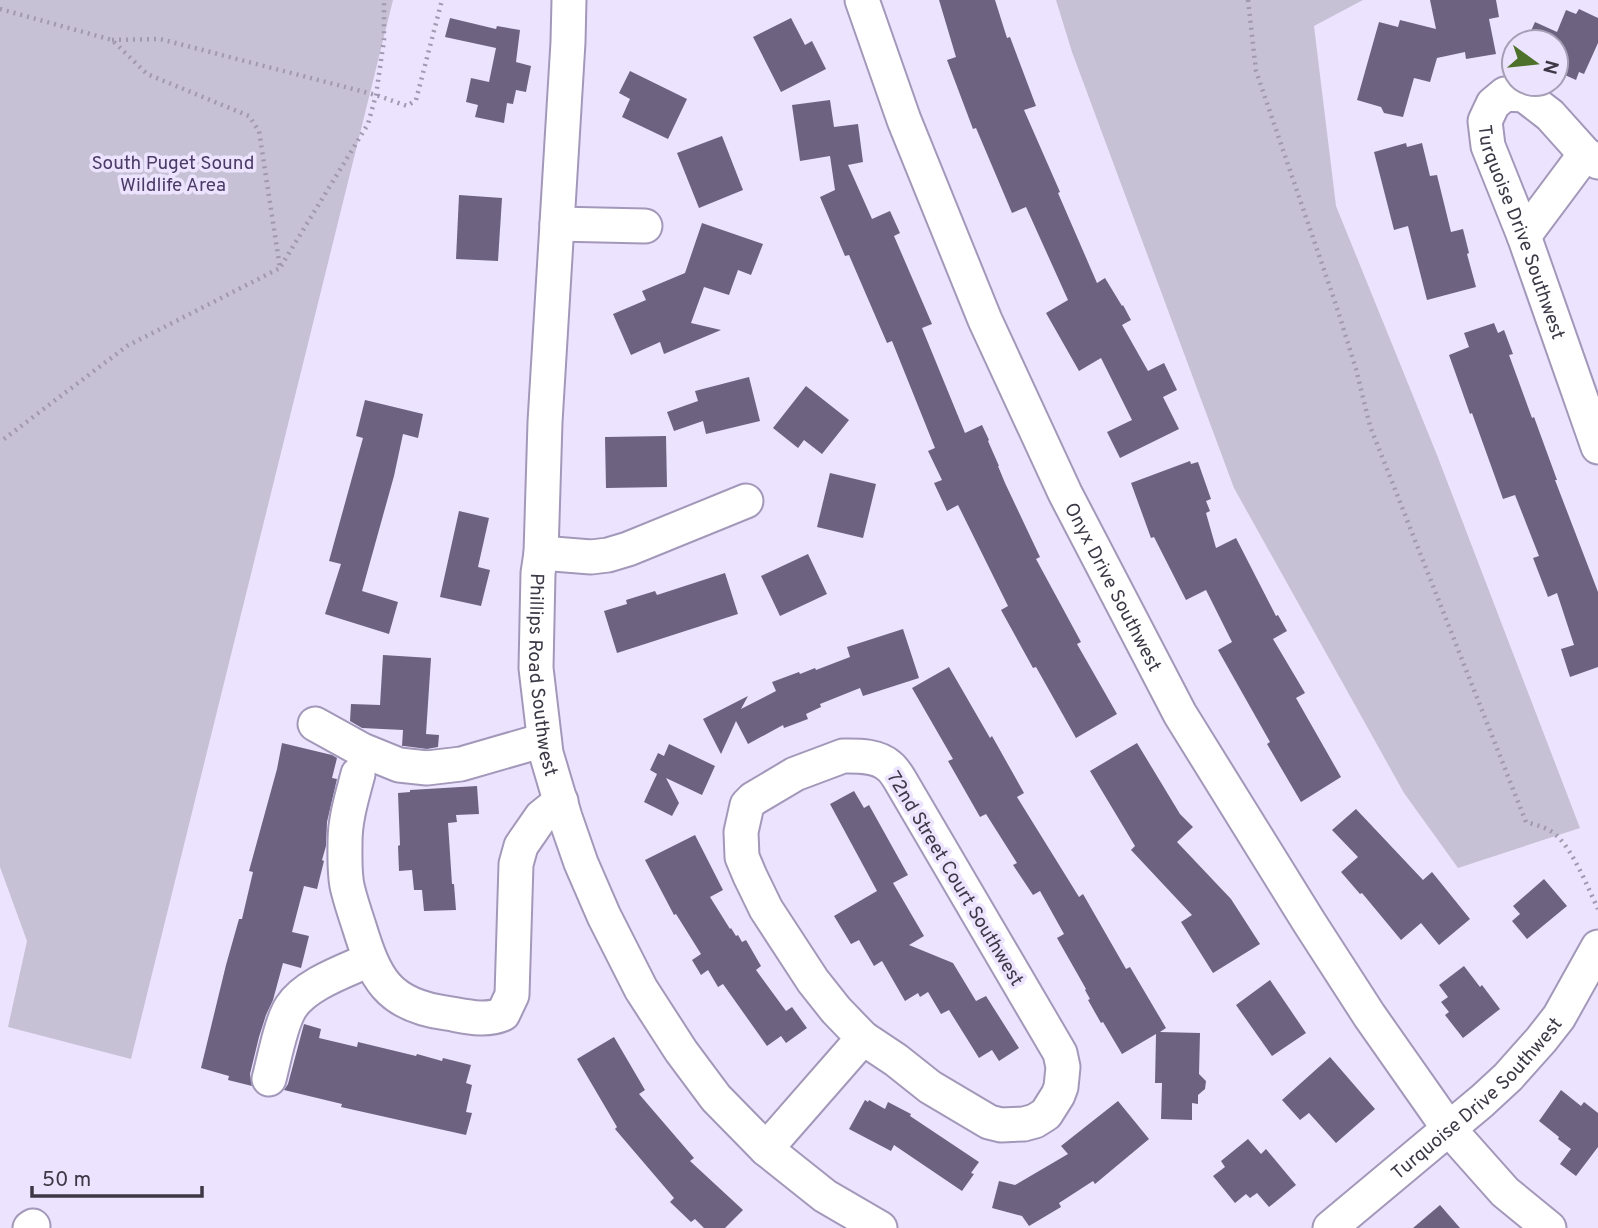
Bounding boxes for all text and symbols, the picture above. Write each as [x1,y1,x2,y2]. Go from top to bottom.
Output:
north arrow [1500,28,1570,98]
text: N [1536,57,1563,77]
street label: Turquoise Drive Southwest [1472,123,1569,343]
park label: South Puget Sound Wildlife Area [91,152,255,198]
street label: Onyx Drive Southwest [1058,499,1166,676]
street label: Phillips Road Southwest [522,573,562,779]
street label: 72nd Street Court Southwest [881,767,1028,991]
street label: Turquoise Drive Southwest [1387,1013,1568,1186]
scale bar [32,1154,201,1198]
text: 50 m [42,1167,91,1194]

